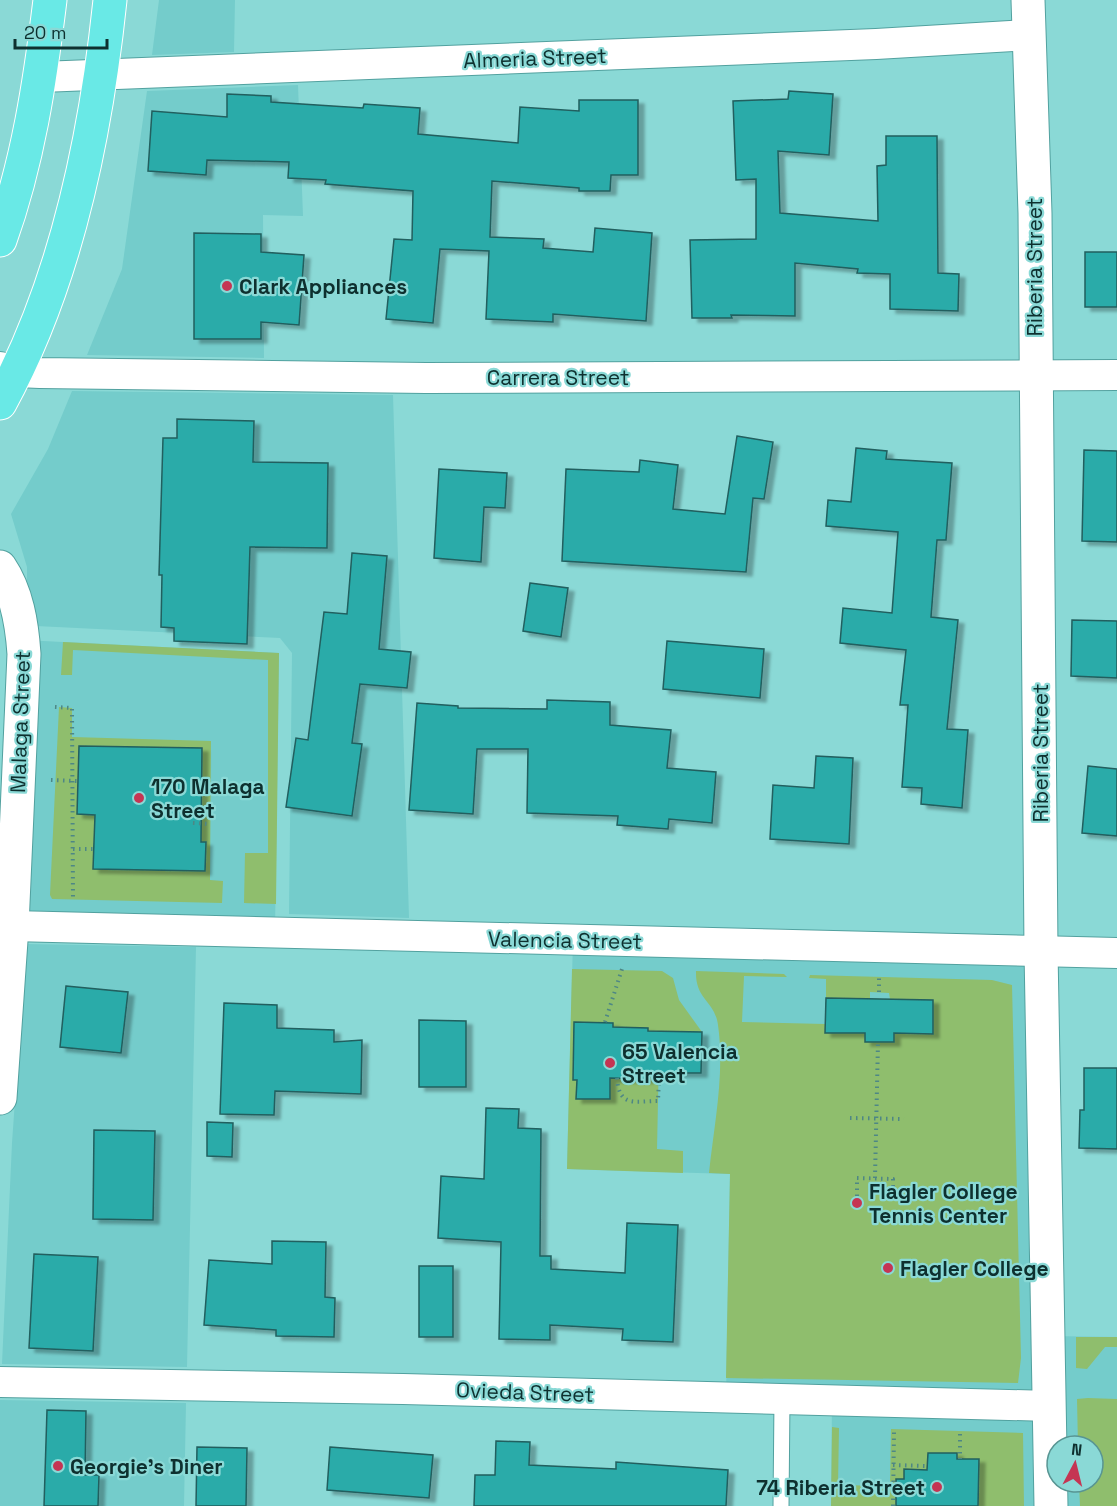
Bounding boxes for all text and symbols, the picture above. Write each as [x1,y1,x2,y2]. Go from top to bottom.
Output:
scale bar [15,12,106,50]
text: 20 m [24,21,67,44]
street label: Almeria Street [463,42,607,74]
street label: Riberia Street [1021,197,1048,337]
place label: Clark Appliances [239,273,407,300]
marker: Clark Appliances [220,279,234,293]
street label: Carrera Street [487,364,629,391]
street label: Malaga Street [4,650,36,794]
street label: Riberia Street [1027,683,1054,823]
place label: 170 Malaga Street [151,773,265,824]
marker: 170 Malaga Street [132,791,146,805]
street label: Valencia Street [488,925,642,955]
place label: 65 Valencia Street [622,1038,738,1089]
marker: 65 Valencia Street [603,1056,617,1070]
place label: Flagler College Tennis Center [869,1178,1018,1229]
marker: Flagler College Tennis Center [850,1196,864,1210]
place label: Flagler College [900,1255,1049,1282]
marker: Flagler College [881,1261,895,1275]
street label: Ovieda Street [456,1376,594,1408]
north arrow [1045,1434,1105,1494]
text: N [1070,1439,1083,1461]
place label: Georgie's Diner [70,1453,223,1480]
marker: Georgie's Diner [51,1459,65,1473]
place label: 74 Riberia Street [756,1474,925,1501]
marker: 74 Riberia Street [930,1480,944,1494]

